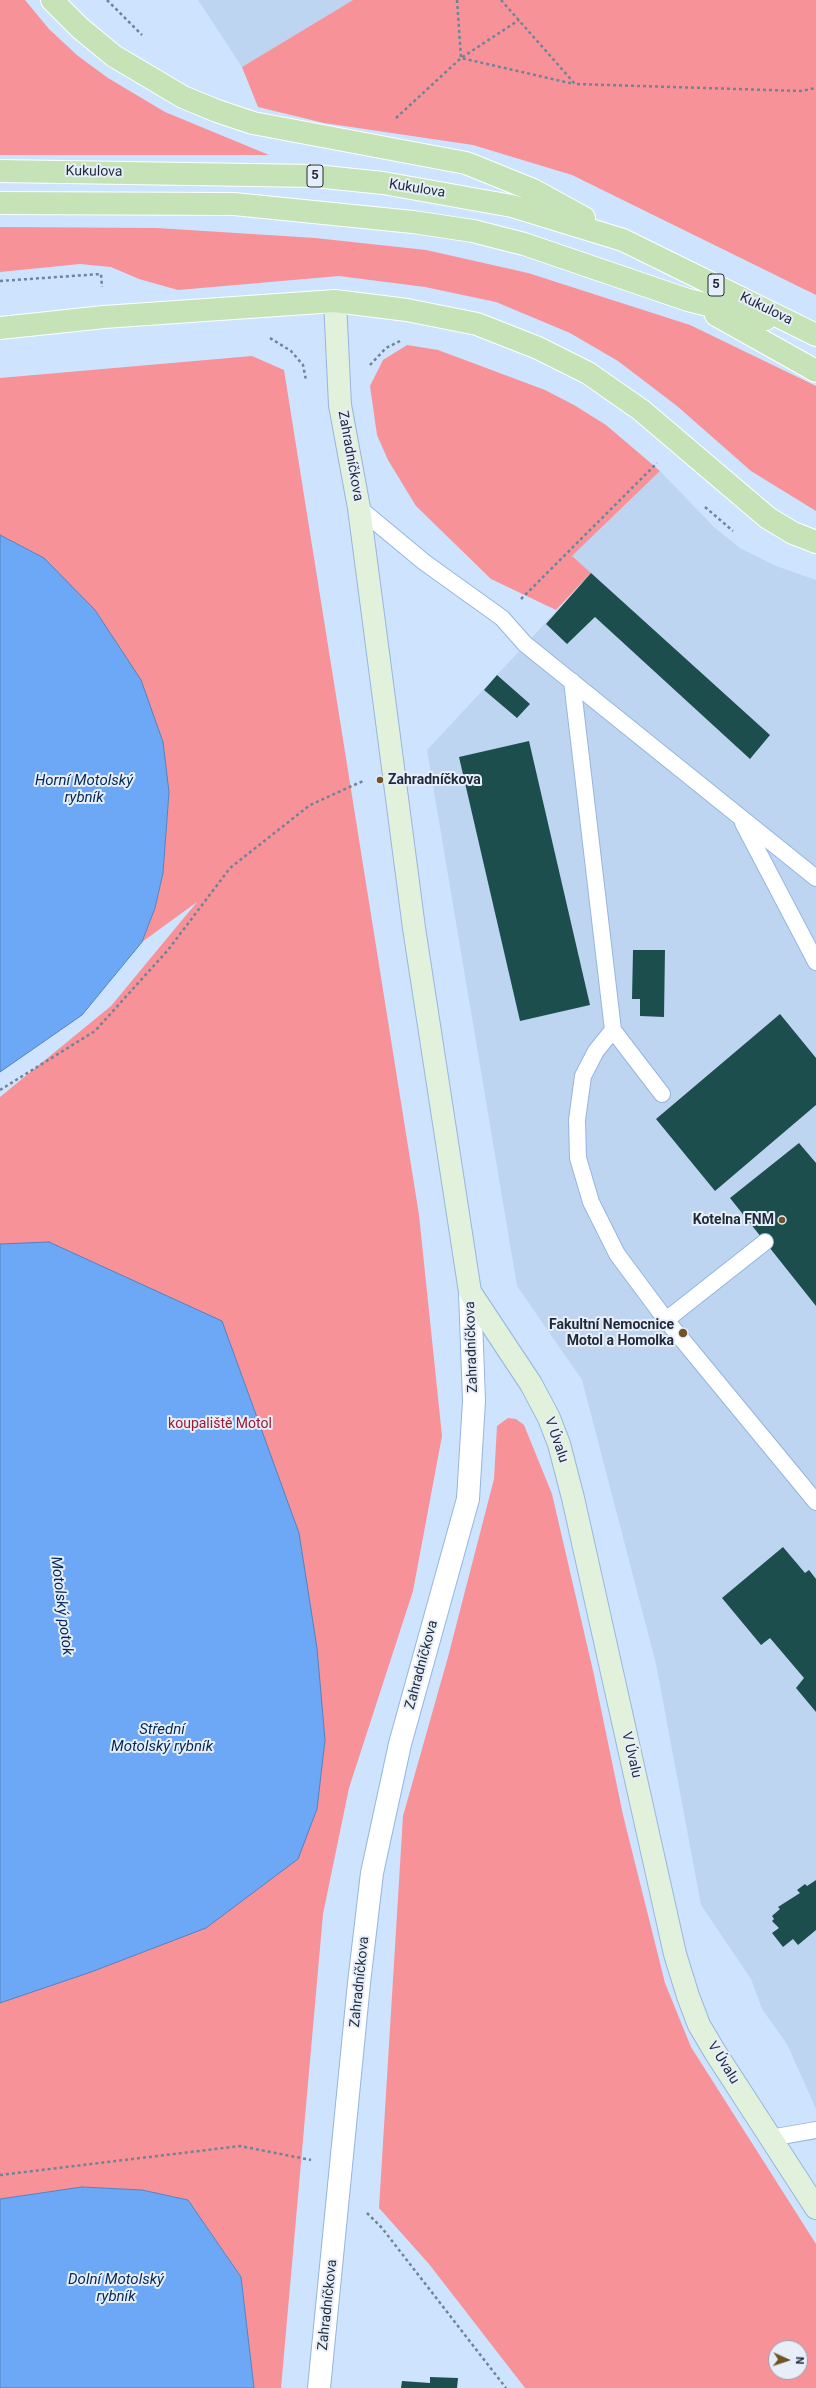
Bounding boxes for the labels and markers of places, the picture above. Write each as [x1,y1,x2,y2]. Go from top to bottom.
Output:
place label: Zahradníčkova [388,772,481,788]
marker: Zahradníčkova [375,775,385,785]
place label: Kotelna FNM [693,1212,774,1228]
marker: Kotelna FNM [777,1215,787,1225]
place label: Fakultní Nemocnice Motol a Homolka [549,1317,674,1350]
marker: Fakultní Nemocnice Motol a Homolka [677,1327,689,1339]

